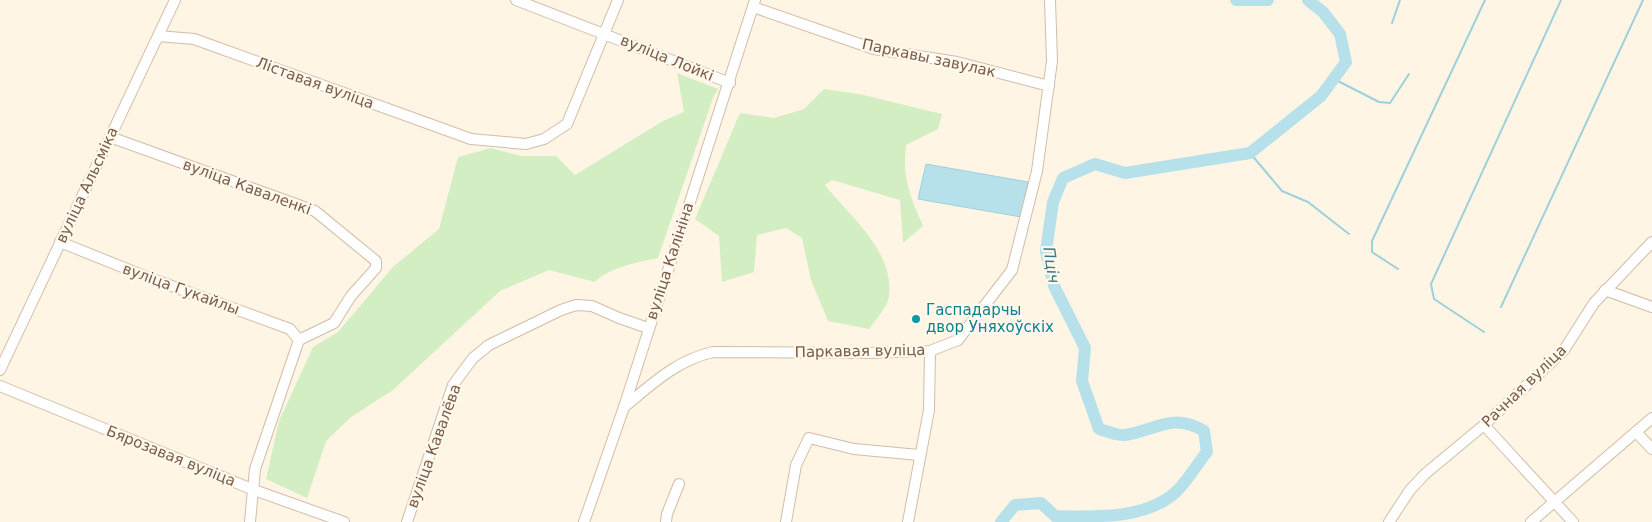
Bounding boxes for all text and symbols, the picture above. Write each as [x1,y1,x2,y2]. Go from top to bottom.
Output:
street label: вуліца Лойкі [618,31,716,85]
street label: Паркавы завулак [860,35,998,81]
street label: Ліставая вуліца [254,53,376,113]
street label: вуліца Альсміка [52,124,122,246]
street label: вуліца Каваленкі [180,155,314,219]
street label: вуліца Калініна [643,200,697,322]
water label: Пціч [1039,245,1064,285]
street label: вуліца Гукайлы [120,259,242,319]
place label: Гаспадарчы двор Уняхоўскіх [926,301,1054,336]
marker: Гаспадарчы двор Уняхоўскіх [910,313,922,325]
street label: Паркавая вуліца [794,341,926,361]
street label: Рачная вуліца [1478,341,1570,431]
street label: вуліца Кавалёва [403,382,465,510]
street label: Бярозавая вуліца [104,422,238,490]

